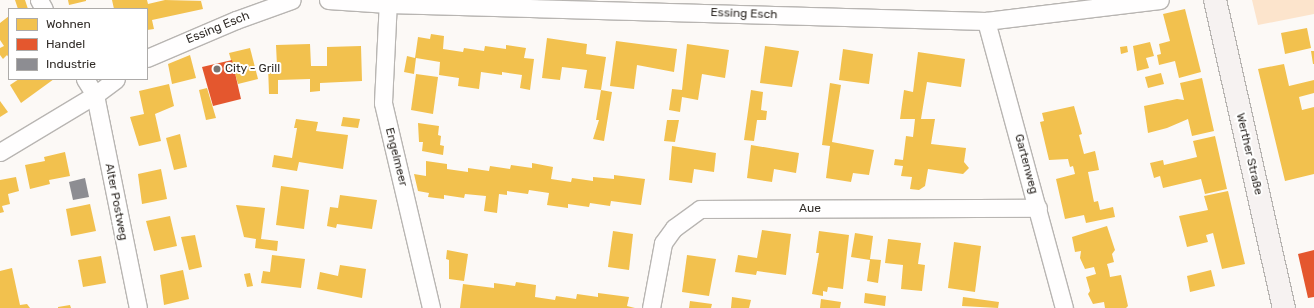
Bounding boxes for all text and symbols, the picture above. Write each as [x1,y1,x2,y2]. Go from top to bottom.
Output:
street label: Essing Esch [710,6,778,22]
legend [8,8,148,80]
street label: Essing Esch [184,9,252,47]
text: Wohnen [46,17,91,31]
text: Handel [46,37,85,51]
text: Industrie [46,57,96,71]
place label: City - Grill [225,62,280,76]
marker: City - Grill [212,64,222,74]
street label: Werther Straße [1233,112,1265,196]
street label: Engelmeer [382,126,410,188]
street label: Gartenweg [1011,133,1041,195]
street label: Alter Postweg [101,162,131,242]
street label: Aue [799,202,821,216]

